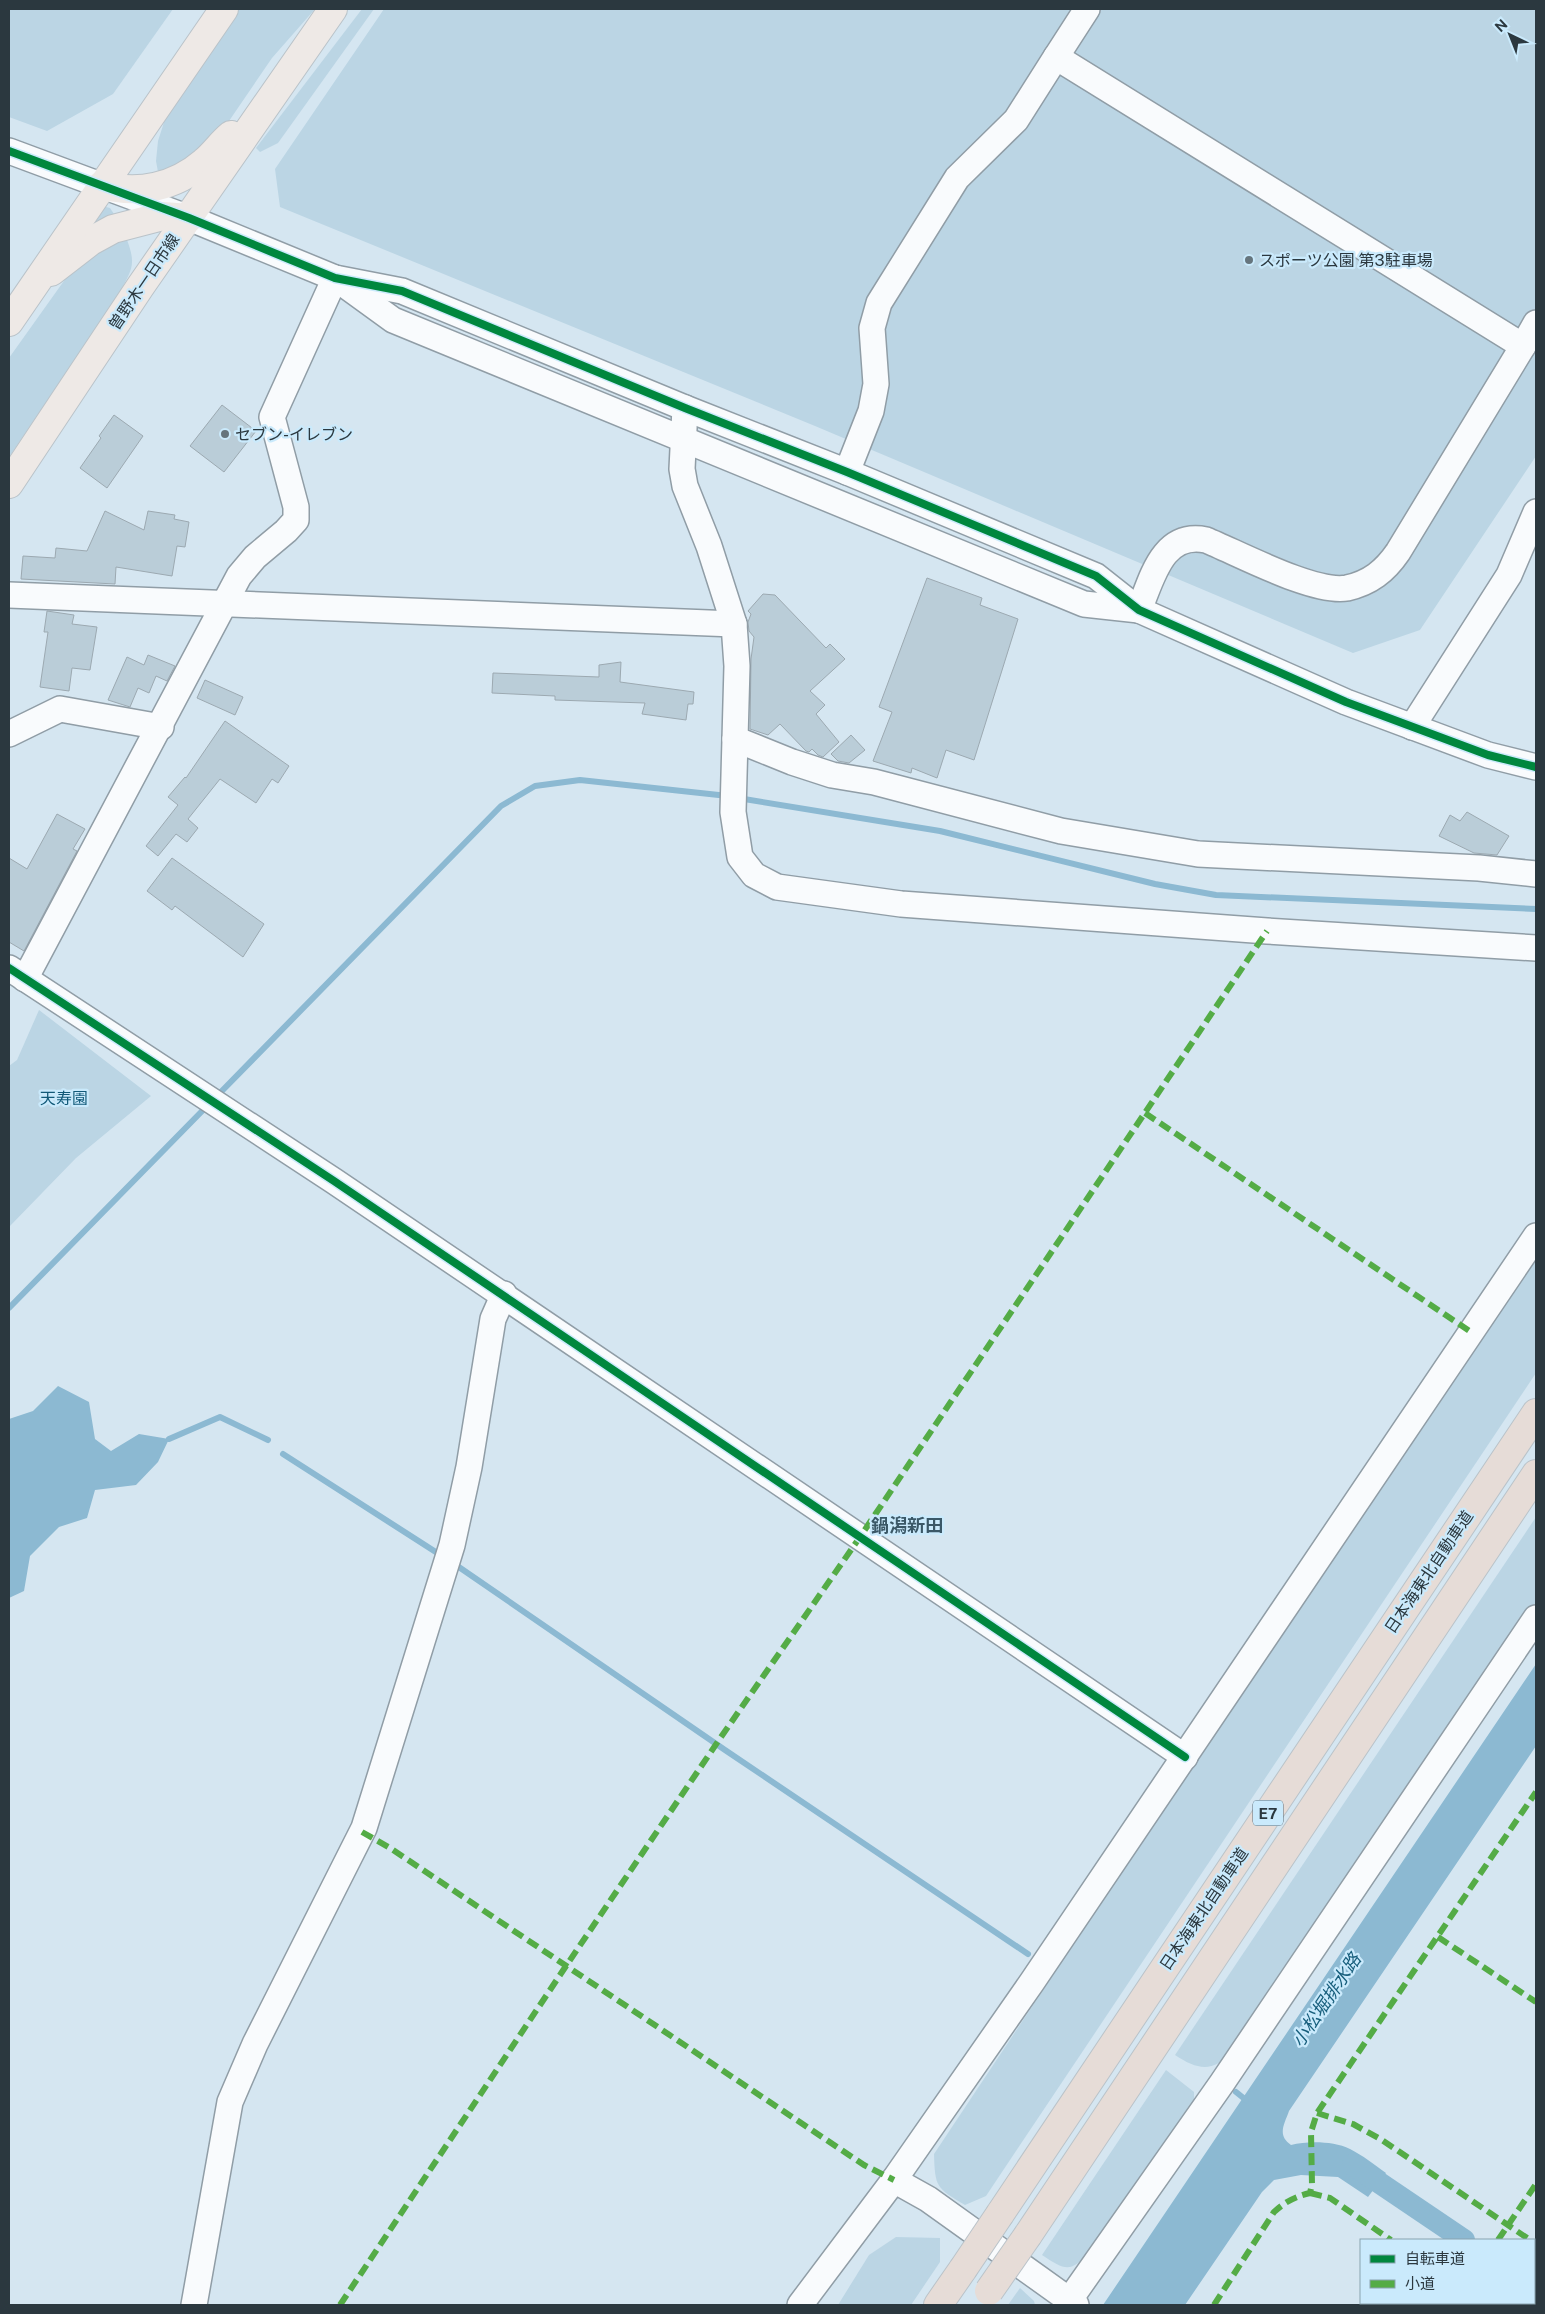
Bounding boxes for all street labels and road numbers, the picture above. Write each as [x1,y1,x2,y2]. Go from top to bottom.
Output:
street label: 曽野木一日市線 [105,230,183,334]
street label: 日本海東北自動車道 [1381,1507,1477,1637]
road number: E7 [1253,1800,1283,1826]
street label: 日本海東北自動車道 [1156,1844,1252,1974]

